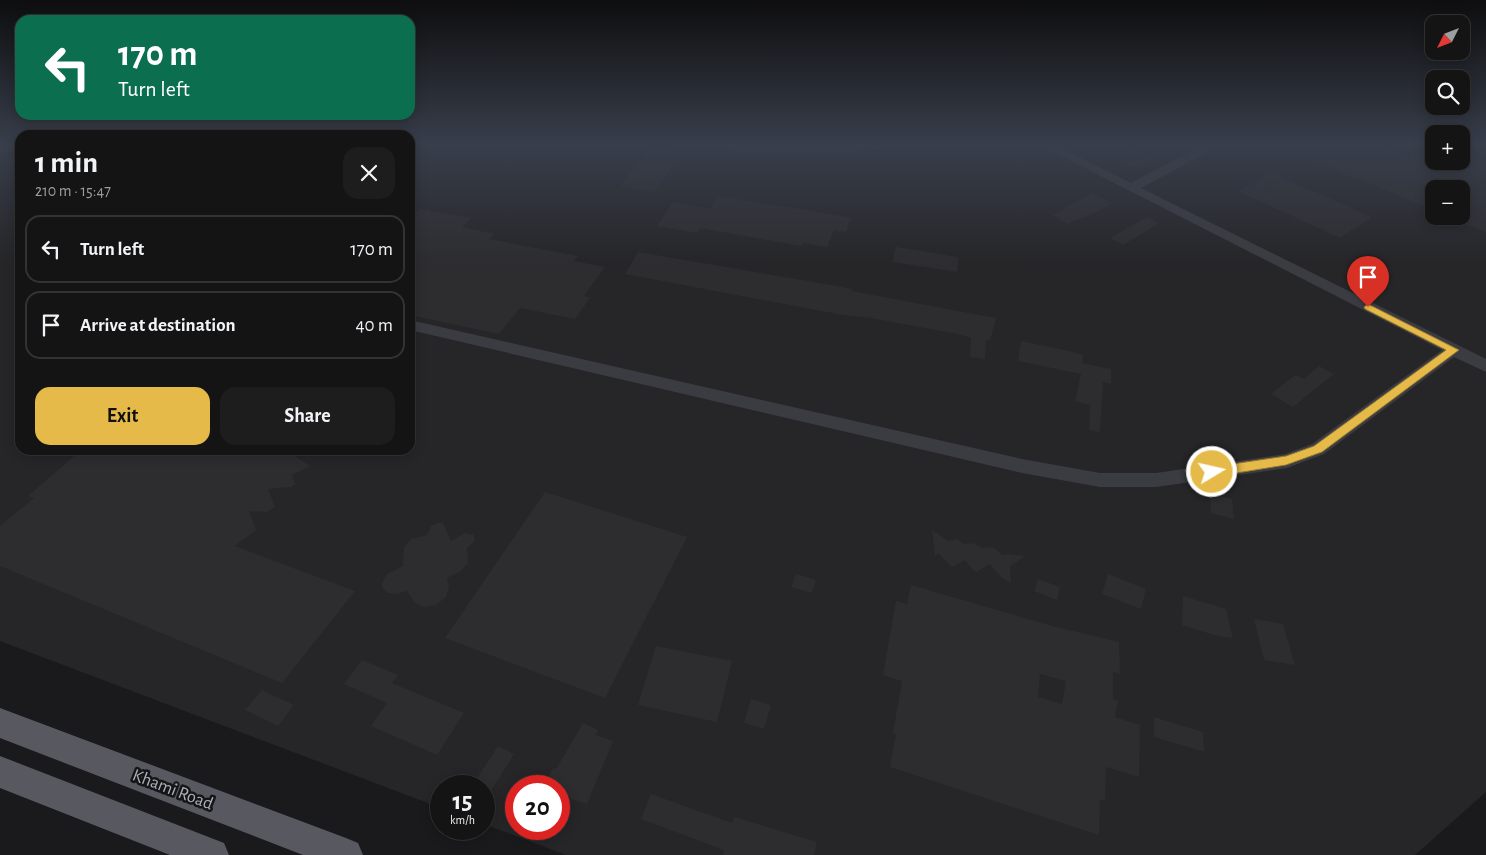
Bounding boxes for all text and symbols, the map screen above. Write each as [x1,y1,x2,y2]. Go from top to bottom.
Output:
north arrow [1425,15,1470,60]
map controls [1425,15,1470,225]
icon: left [35,35,100,100]
text: 170 m [118,37,198,72]
button: search [1425,70,1470,115]
text: Turn left [118,78,190,100]
button: + [1425,125,1470,170]
button: close [343,147,395,199]
text: 1 min [35,148,98,178]
button: − [1425,180,1470,225]
text: 210 m · 15:47 [35,183,111,199]
icon: left [37,235,65,263]
text: Turn left [80,240,144,259]
text: 170 m [350,240,393,259]
pin [1347,256,1389,307]
icon: arrive [1354,263,1382,291]
icon: arrive [37,311,65,339]
text: Arrive at destination [80,316,236,335]
text: 40 m [355,316,393,335]
button: Exit [35,387,210,445]
button: Share [220,387,395,445]
position arrow [1185,445,1237,497]
street label: Khami Road [130,766,215,814]
speed limit sign: 20 [505,775,570,840]
text: 15 [453,789,472,814]
text: km/h [450,814,475,826]

